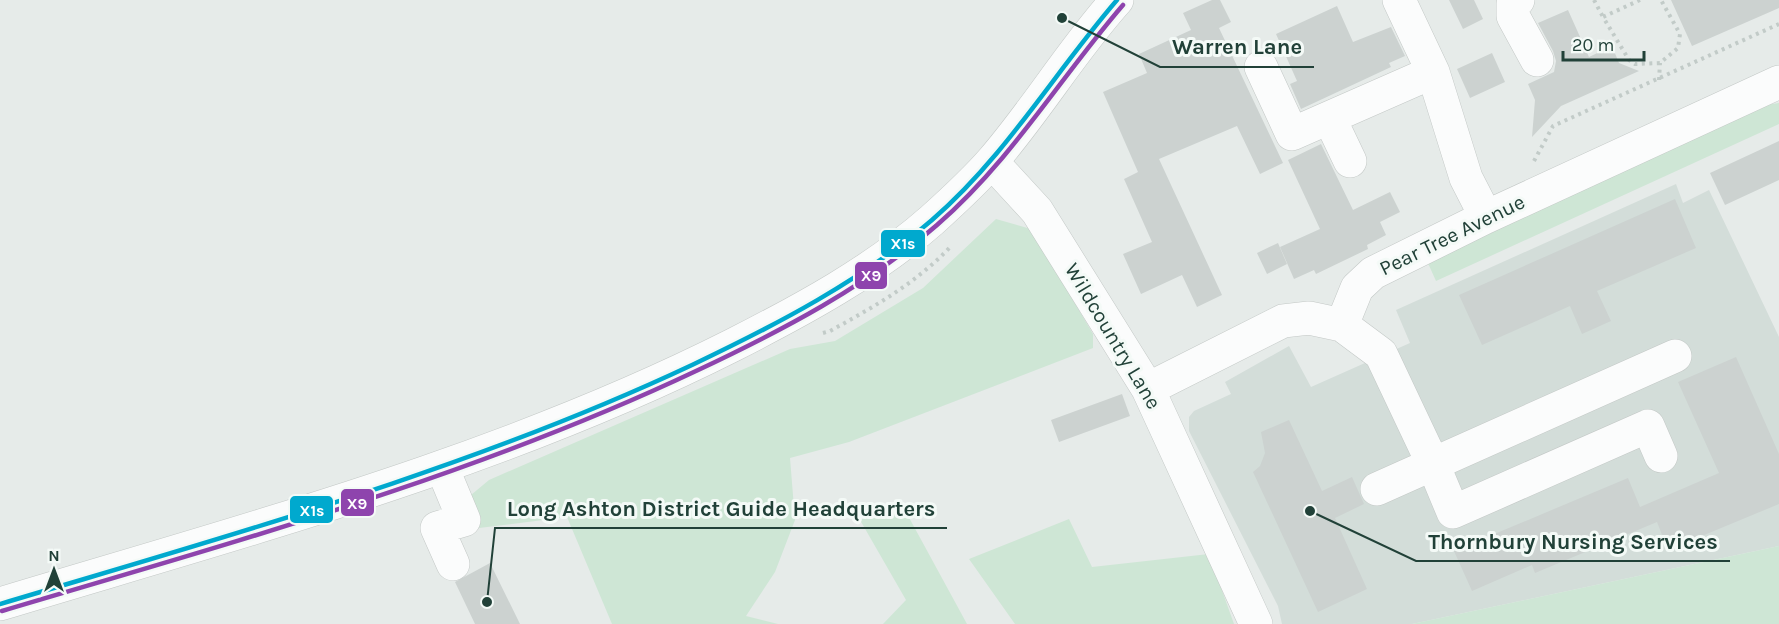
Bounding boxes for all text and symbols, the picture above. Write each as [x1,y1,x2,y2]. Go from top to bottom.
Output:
scale bar [1563,24,1644,62]
callout: Warren Lane [1160,27,1314,67]
text: Warren Lane [1172,34,1302,60]
text: 20 m [1572,34,1614,56]
street label: Pear Tree Avenue [1375,189,1529,281]
line badge: X1s [880,229,926,258]
text: X1s [890,234,916,253]
street label: Wildcountry Lane [1060,259,1166,413]
line badge: X9 [854,261,888,290]
text: X9 [861,266,882,285]
line badge: X9 [340,488,375,517]
callout: Long Ashton District Guide Headquarters [495,488,947,528]
text: X9 [347,494,368,513]
line badge: X1s [289,495,334,524]
text: Long Ashton District Guide Headquarters [507,496,935,522]
text: X1s [299,501,325,520]
callout: Thornbury Nursing Services [1416,521,1730,561]
text: Thornbury Nursing Services [1428,529,1718,555]
north arrow [24,540,84,600]
text: N [48,546,60,565]

